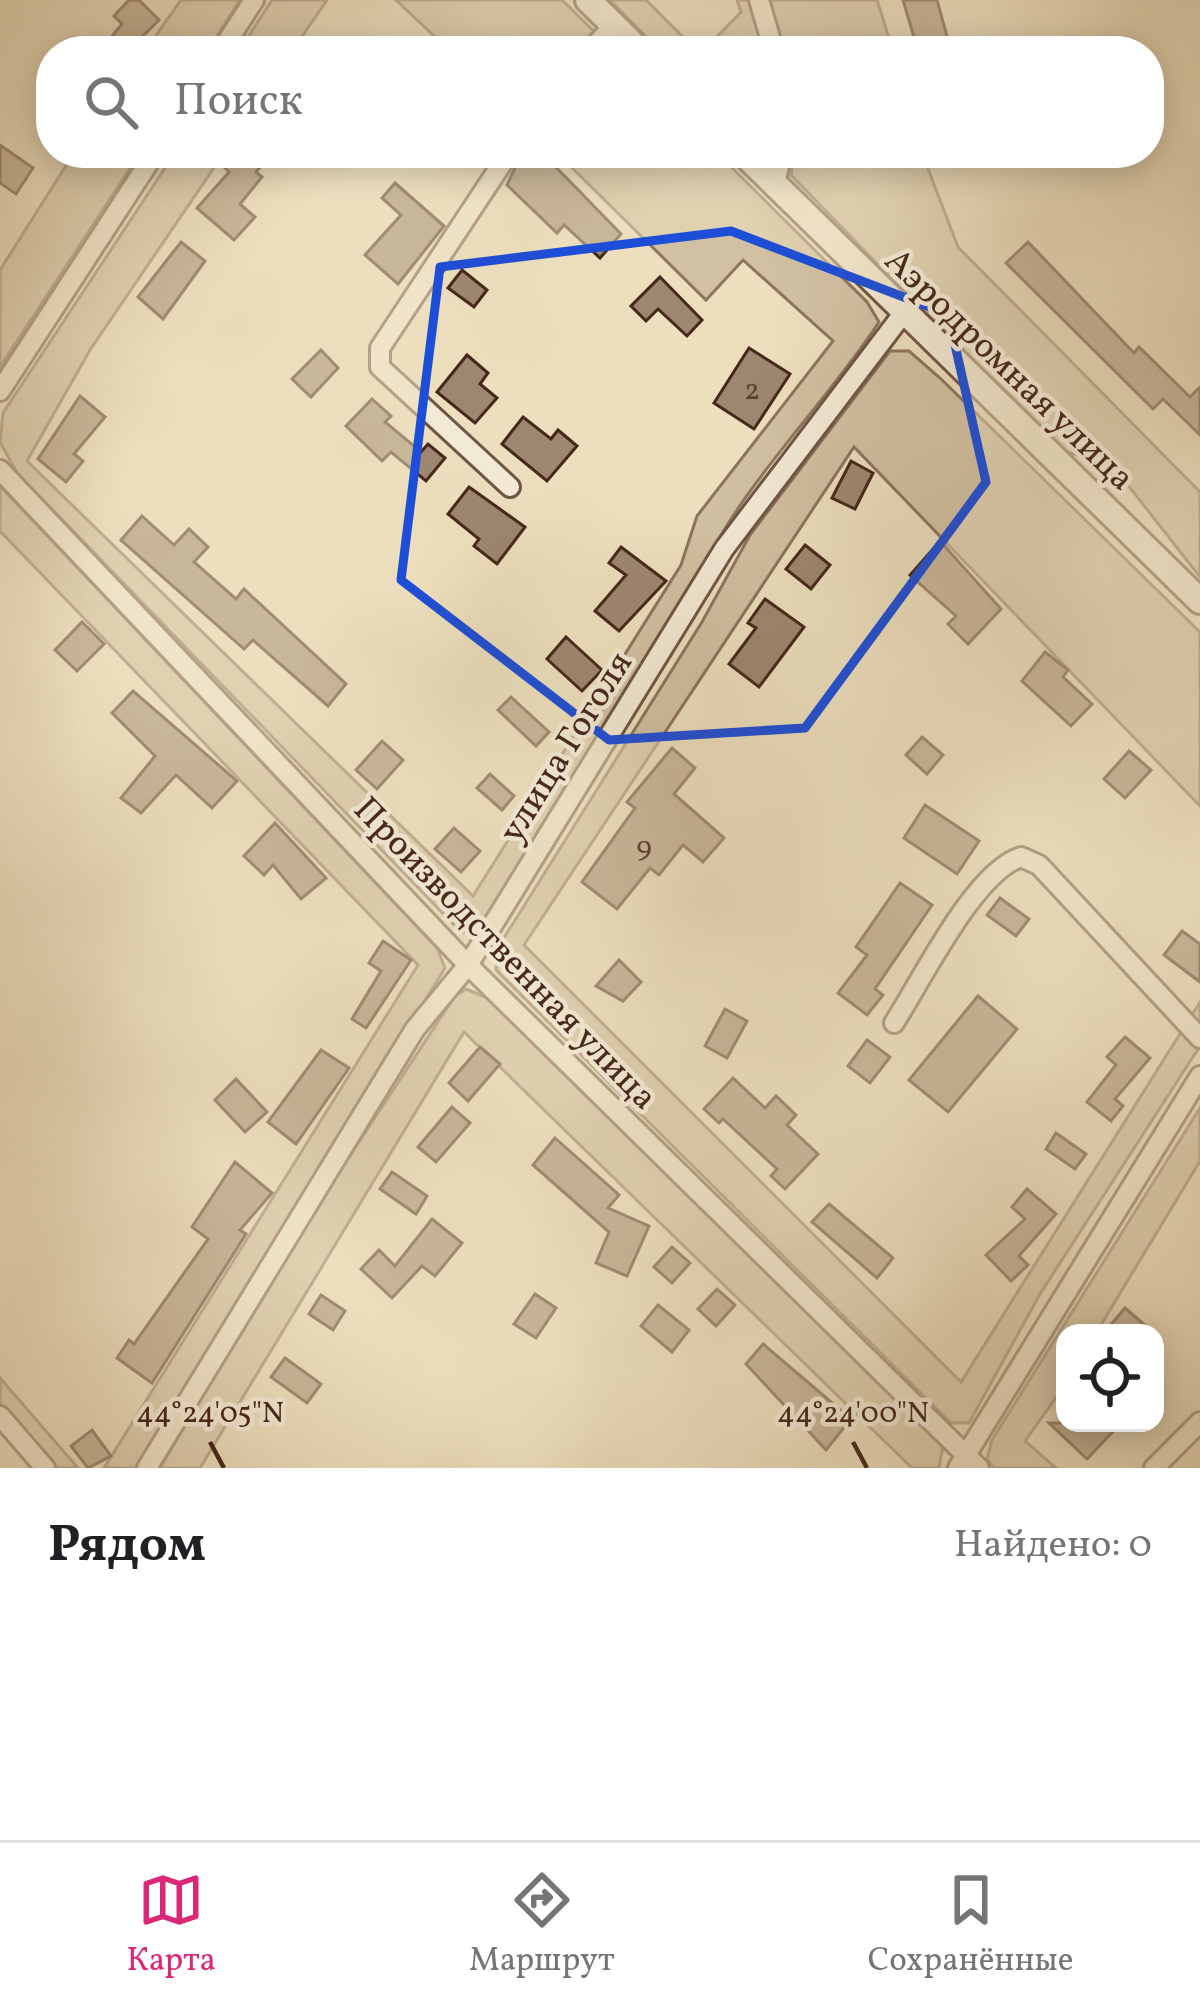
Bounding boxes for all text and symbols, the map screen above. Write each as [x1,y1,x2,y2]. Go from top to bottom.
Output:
search box [36,36,1164,168]
icon: search [78,69,144,135]
text: Поиск [174,71,303,134]
street label: Аэродромная улица [872,238,1145,504]
house number: 2 [744,370,760,412]
street label: улица Гоголя [489,643,646,853]
street label: Производственная улица [341,787,667,1123]
house number: 9 [636,827,652,869]
map controls [1056,1324,1164,1432]
button: locate [1056,1324,1164,1432]
text: 44°24'05"N [136,1393,284,1435]
text: 44°24'00"N [777,1393,929,1435]
text: Рядом [48,1511,206,1582]
text: Найдено: 0 [954,1519,1152,1573]
tab: Карта [126,1867,216,1985]
tab: Маршрут [469,1867,615,1985]
tab: Сохранённые [868,1867,1073,1985]

